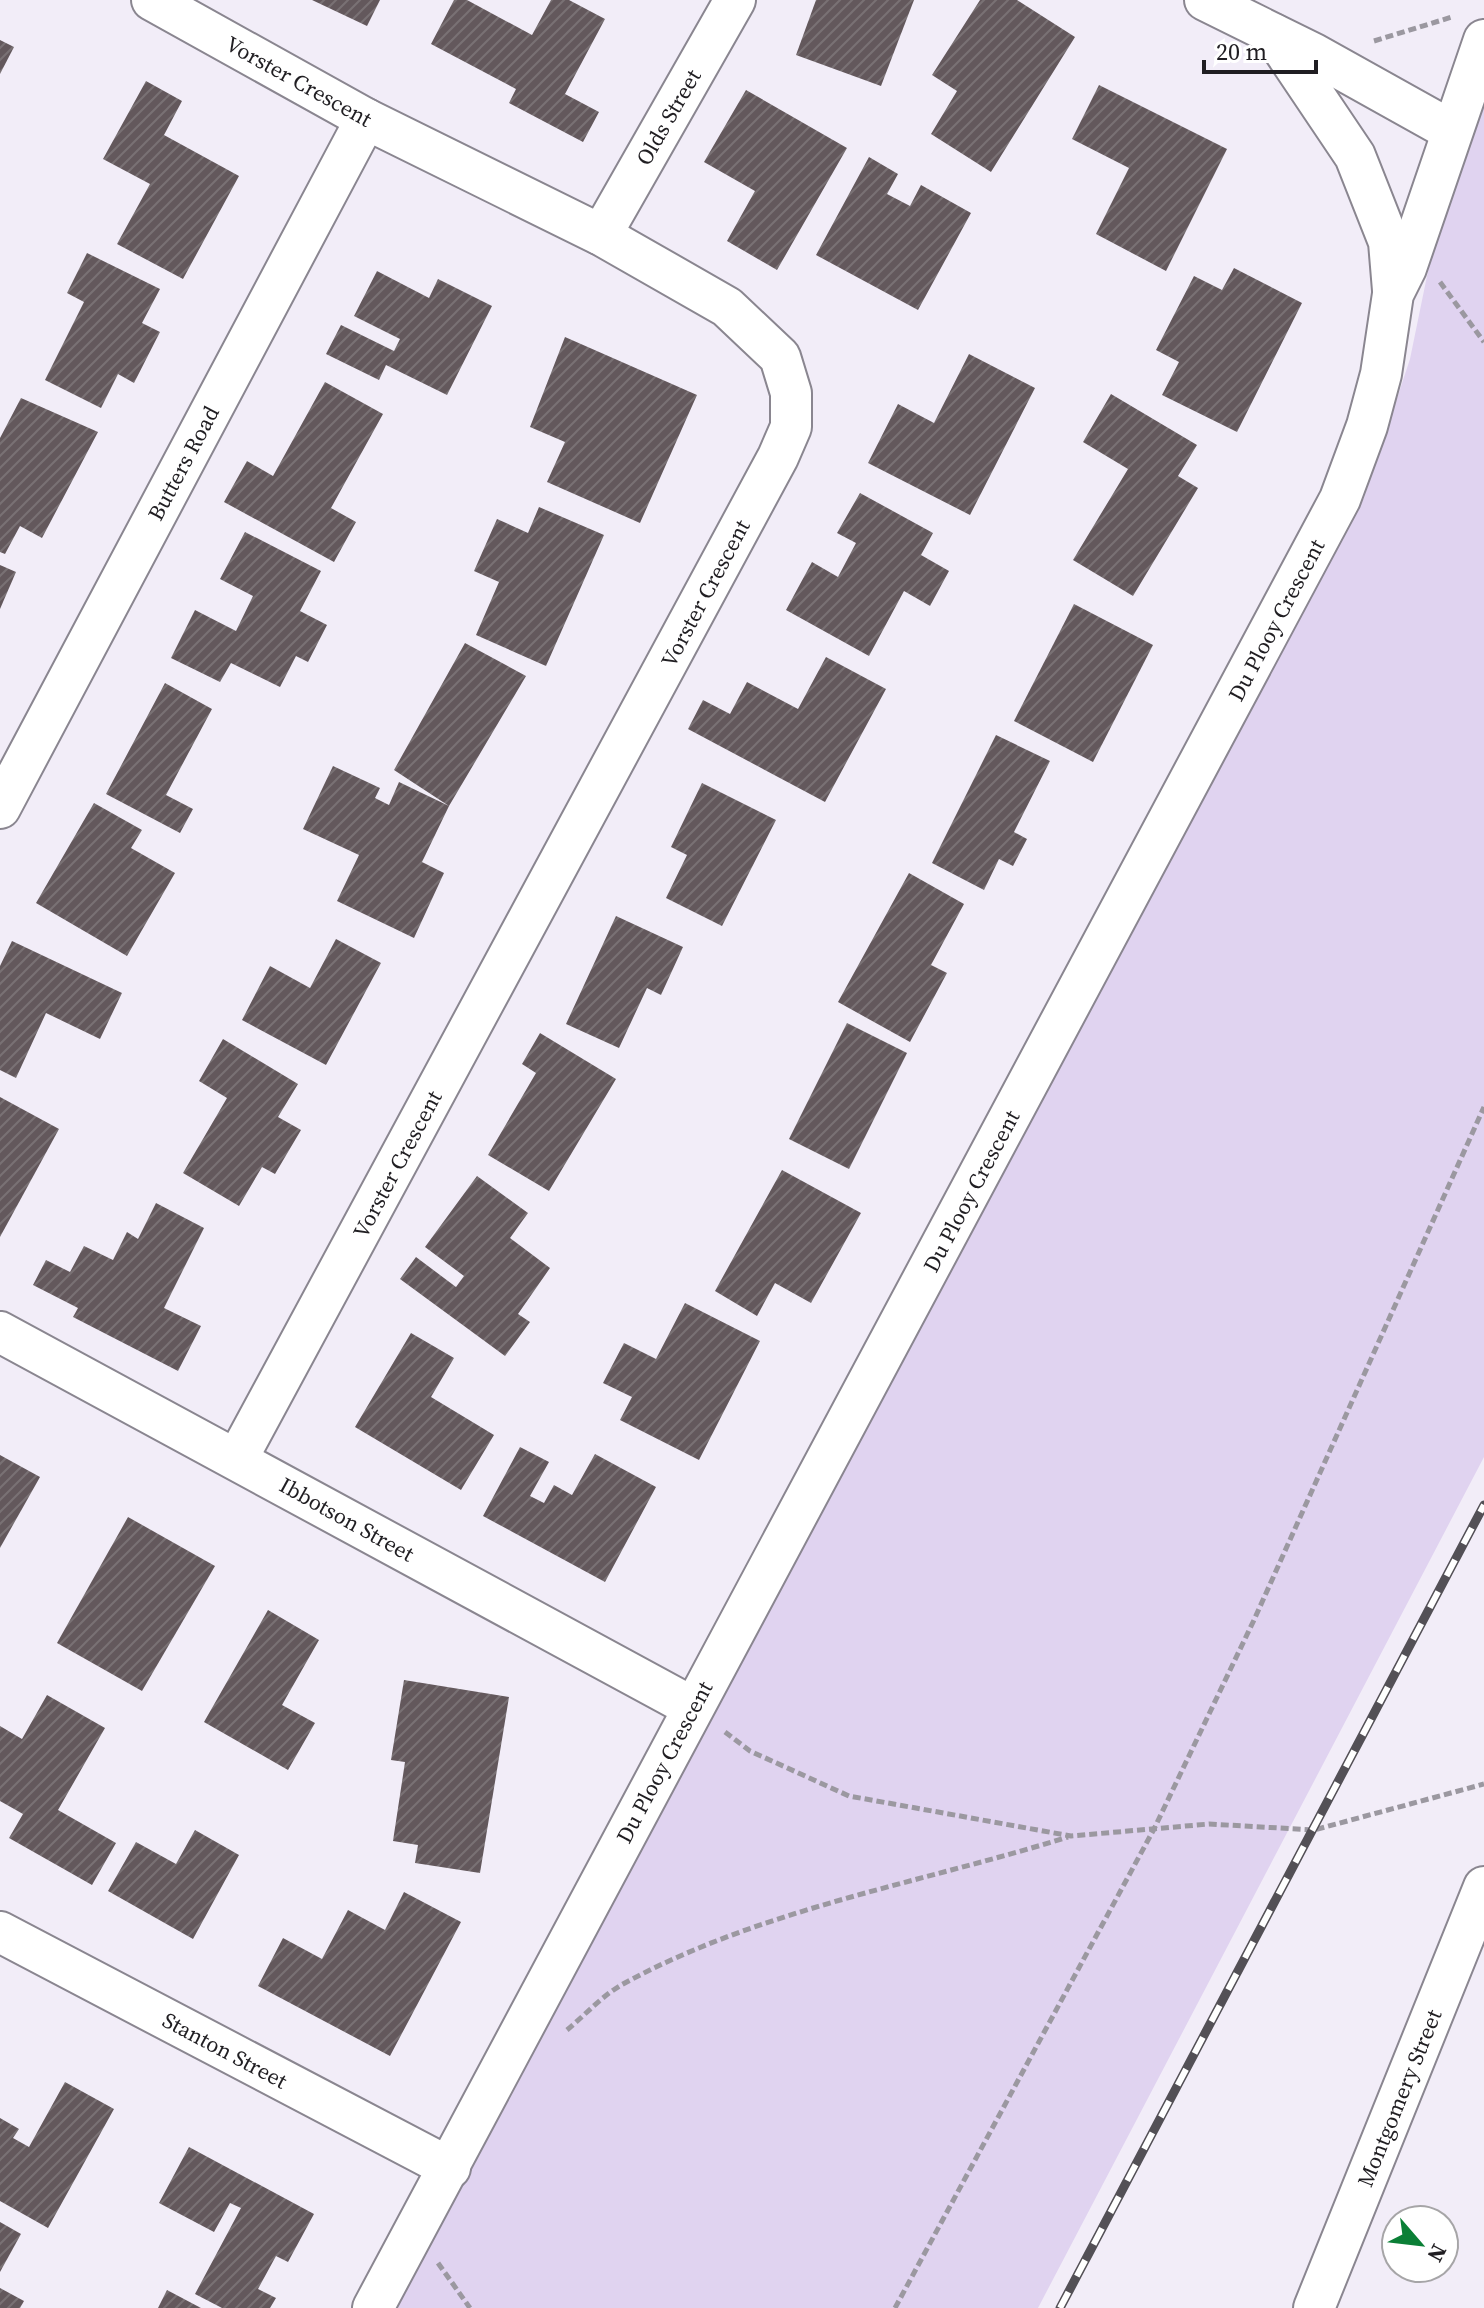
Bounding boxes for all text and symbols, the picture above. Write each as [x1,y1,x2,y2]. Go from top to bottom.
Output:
scale bar [1204,24,1316,74]
street label: Vorster Crescent [221,28,378,134]
text: 20 m [1216,35,1267,68]
street label: Olds Street [628,63,708,170]
street label: Butters Road [140,400,226,525]
street label: Vorster Crescent [654,513,757,672]
street label: Du Plooy Crescent [1221,533,1332,706]
street label: Vorster Crescent [346,1084,449,1243]
street label: Du Plooy Crescent [916,1104,1027,1277]
street label: Ibbotson Street [274,1470,420,1569]
street label: Du Plooy Crescent [609,1675,720,1848]
street label: Montgomery Street [1350,2004,1449,2191]
street label: Stanton Street [157,2005,293,2096]
north arrow [1380,2204,1460,2284]
text: N [1421,2239,1455,2268]

